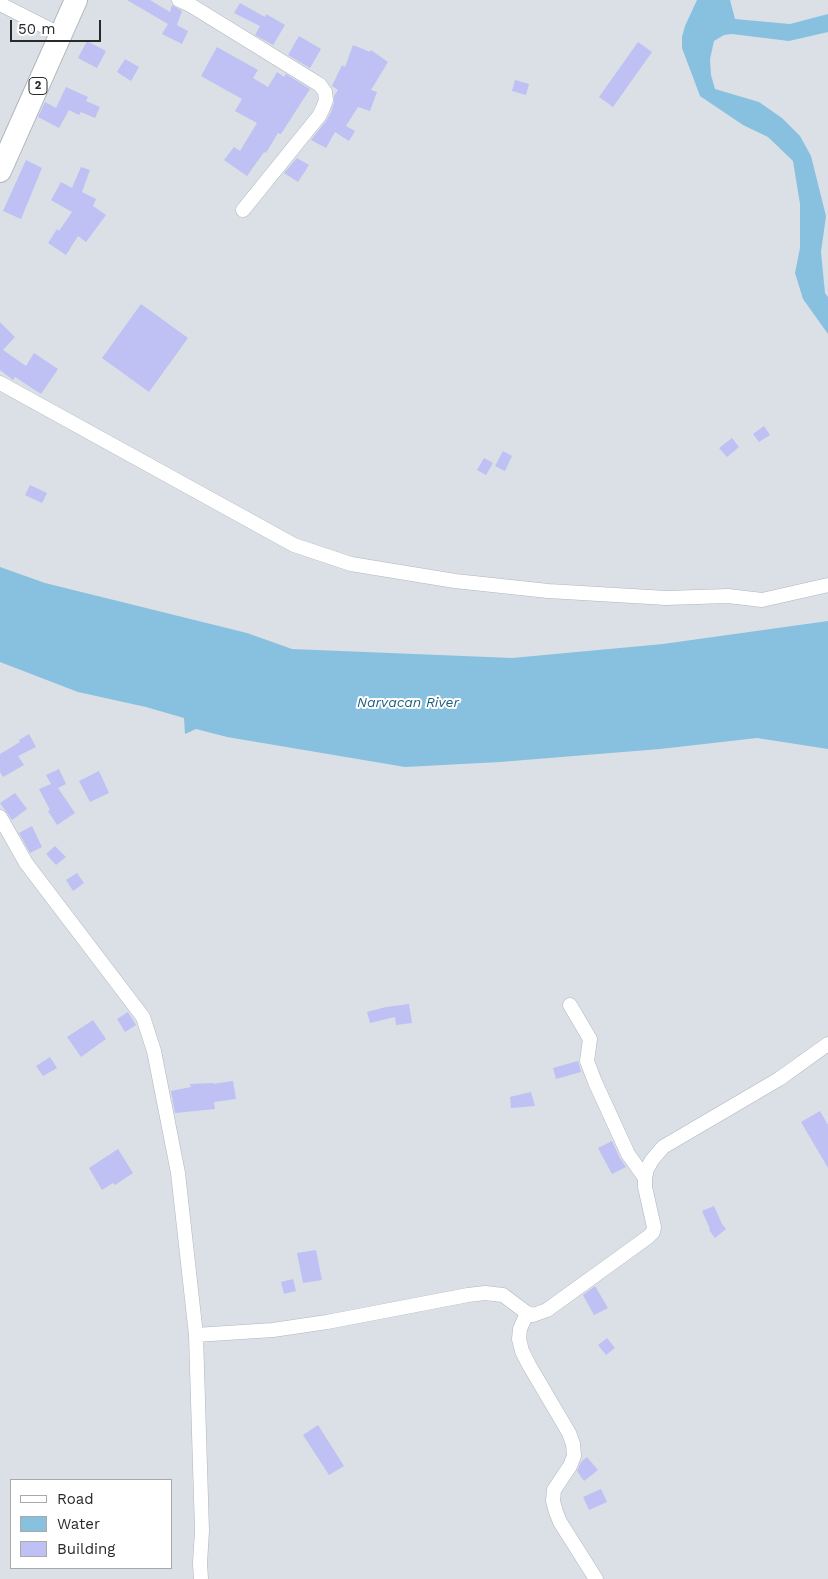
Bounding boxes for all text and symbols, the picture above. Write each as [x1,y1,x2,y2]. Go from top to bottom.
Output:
scale bar [12,10,104,42]
text: 50 m [18,20,55,38]
road number: 2 [29,78,47,94]
water label: Narvacan River [357,695,459,711]
legend [10,1479,172,1569]
text: Road [57,1490,94,1508]
text: Water [57,1515,100,1533]
text: Building [57,1540,115,1558]

